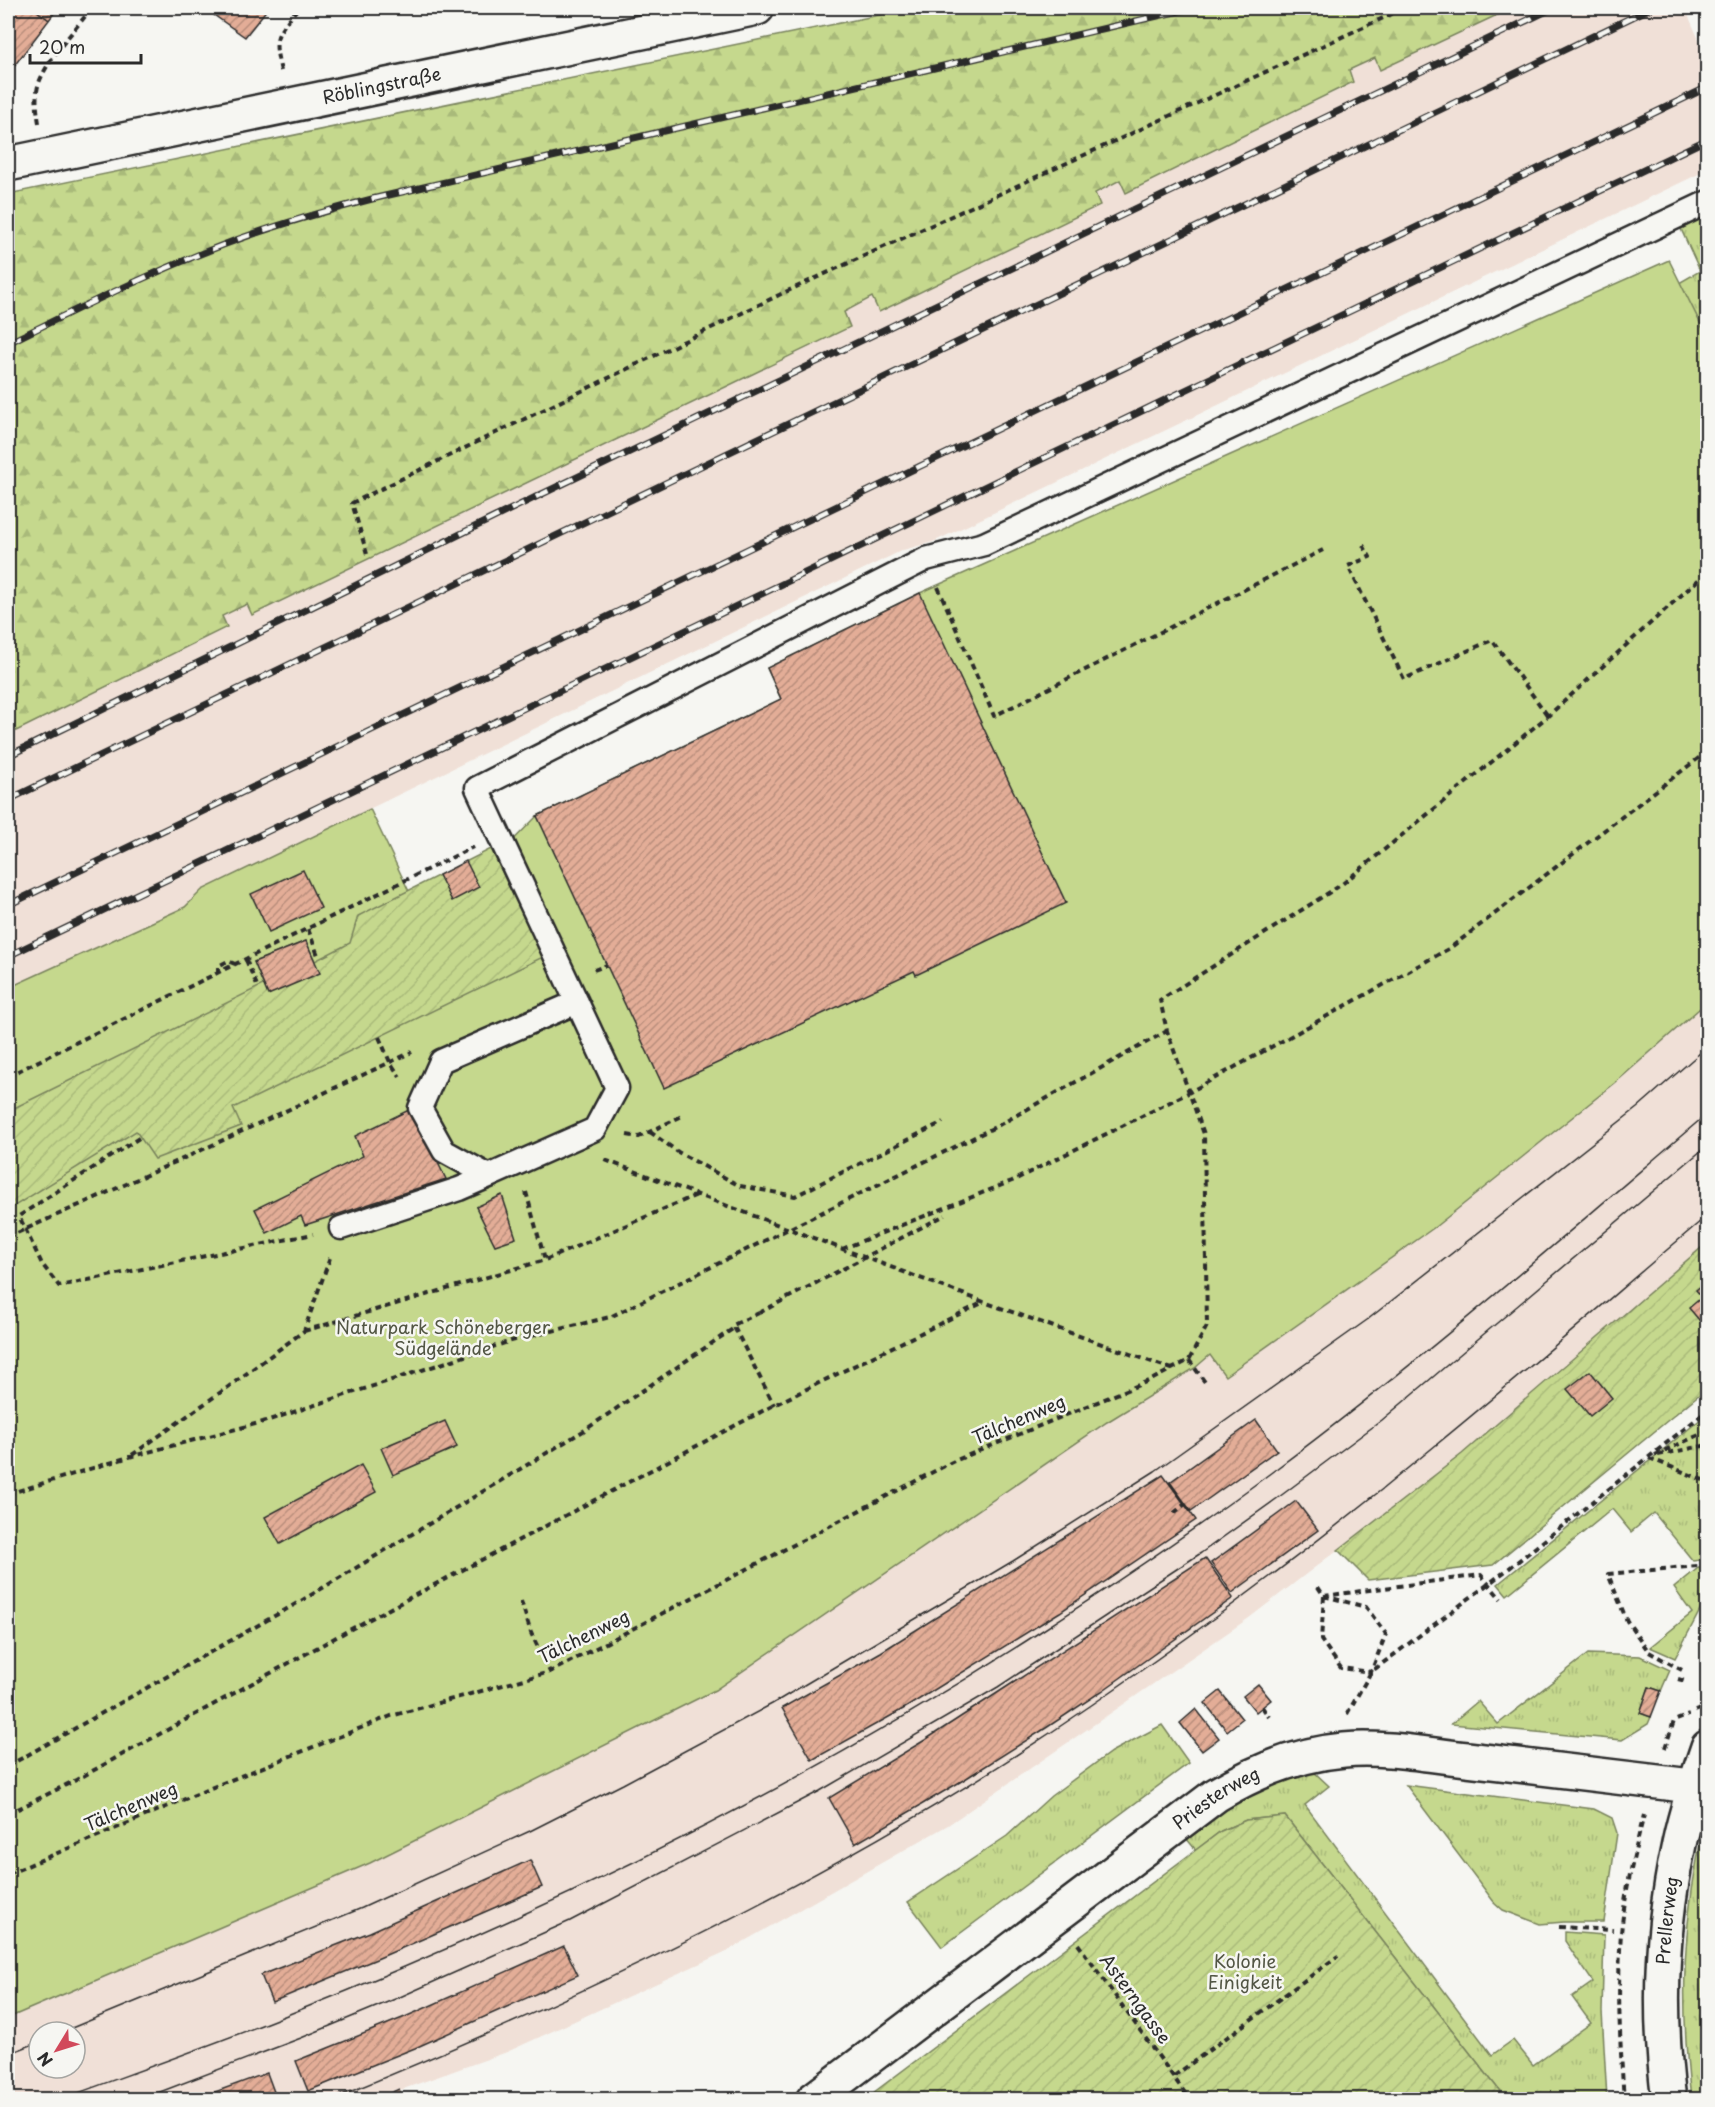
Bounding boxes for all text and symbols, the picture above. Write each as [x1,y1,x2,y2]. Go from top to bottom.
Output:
scale bar [30,27,141,65]
text: 20 m [39,33,85,60]
street label: Röblingstraße [320,59,443,110]
park label: Naturpark Schöneberger Südgelände [336,1313,551,1361]
street label: Tälchenweg [967,1387,1069,1450]
street label: Tälchenweg [533,1602,634,1670]
street label: Priesterweg [1166,1759,1264,1835]
street label: Tälchenweg [79,1774,181,1837]
street label: Prellerweg [1648,1874,1685,1965]
street label: Asterngasse [1094,1947,1178,2049]
park label: Kolonie Einigkeit [1208,1947,1282,1995]
north arrow [27,2020,87,2080]
text: N [31,2047,58,2072]

